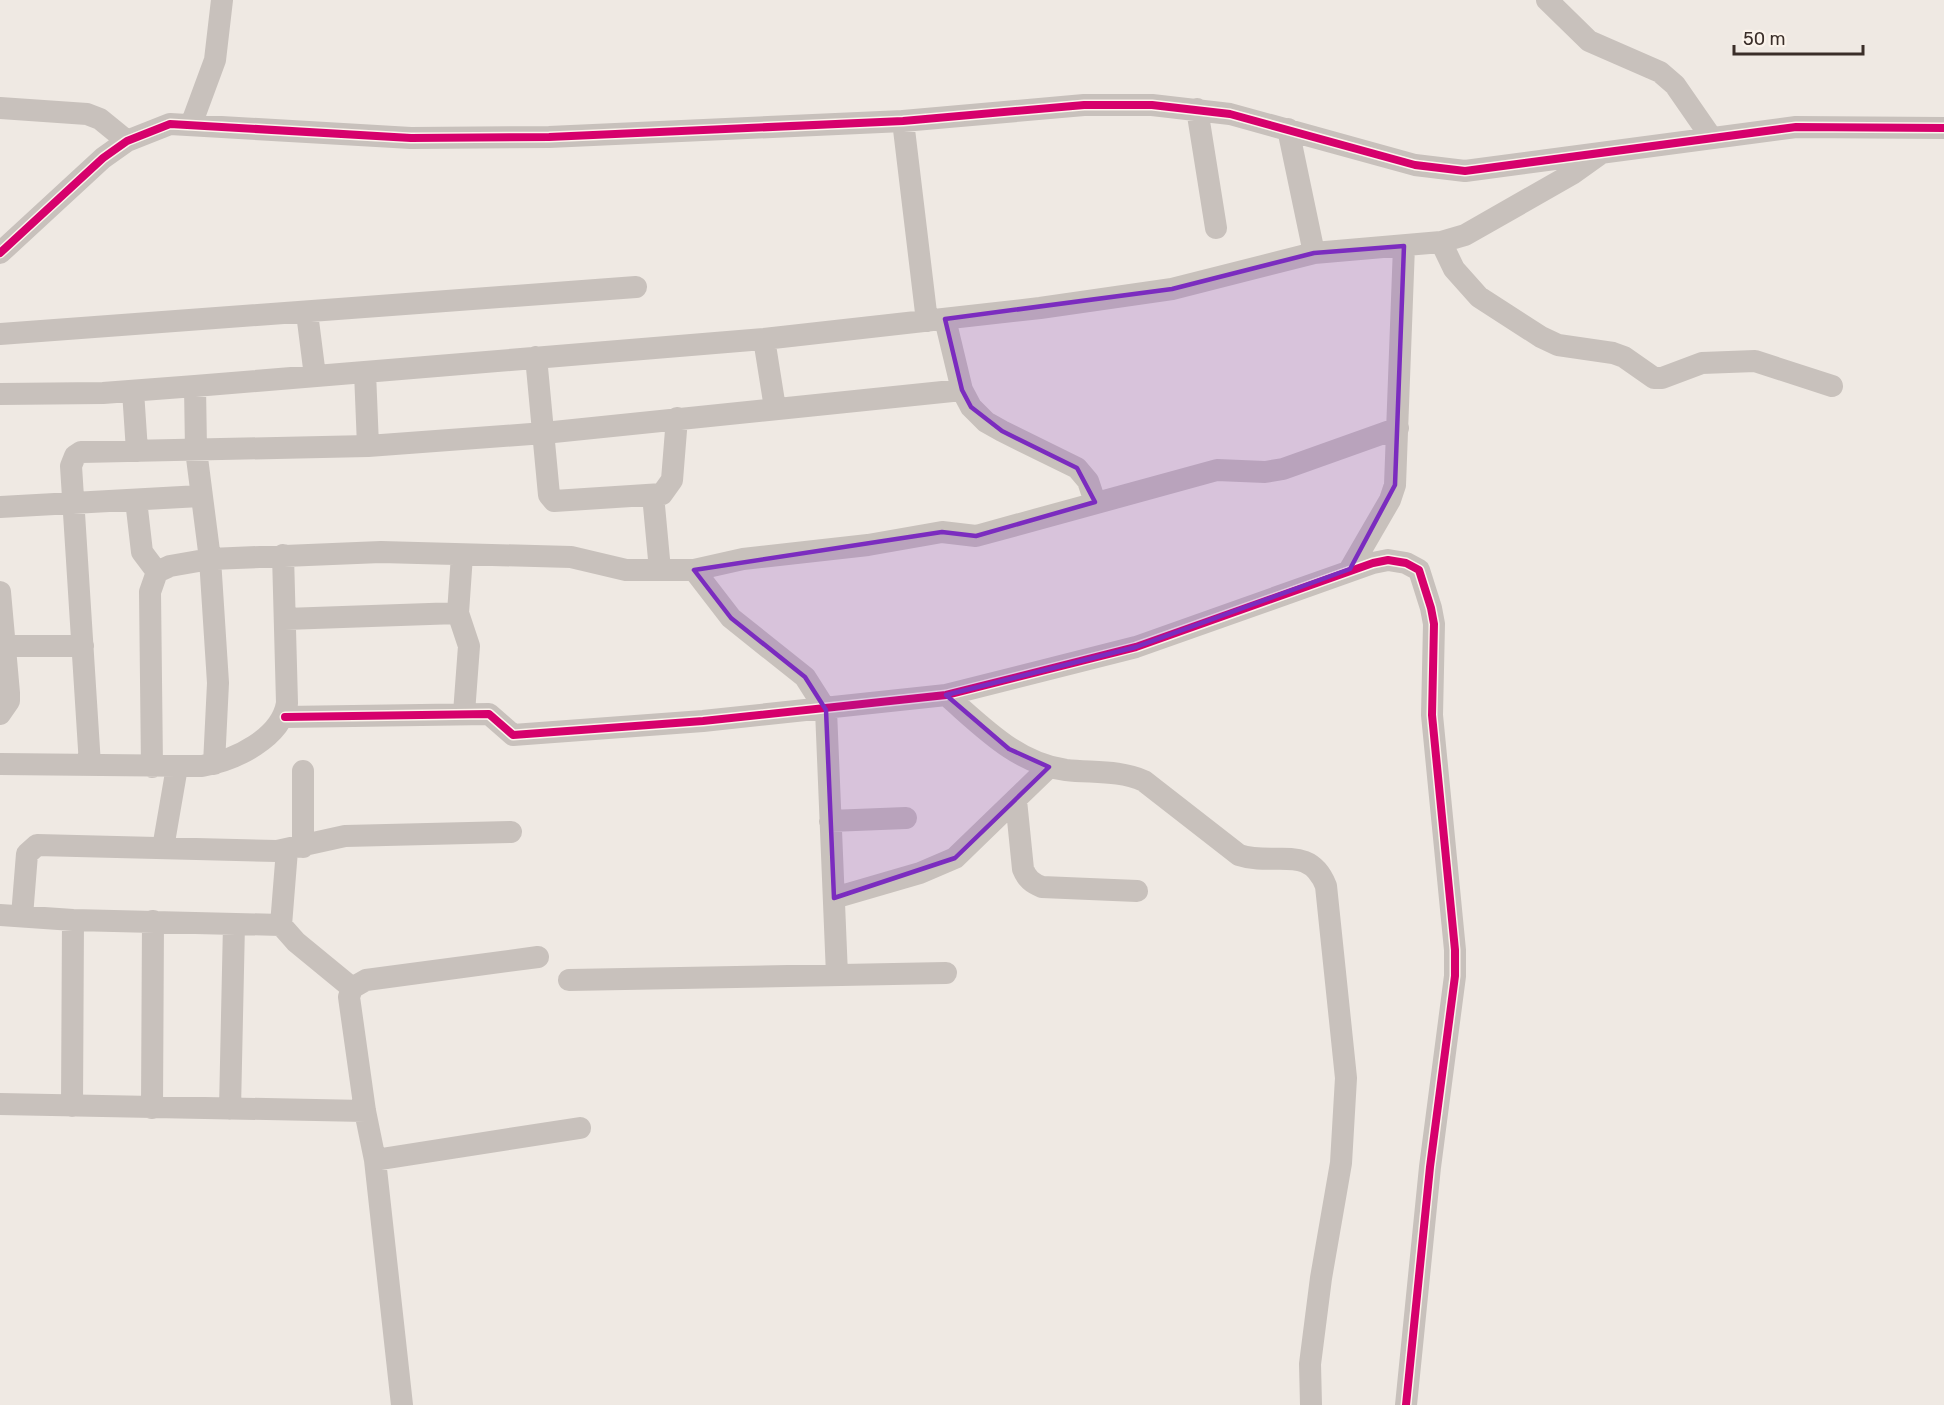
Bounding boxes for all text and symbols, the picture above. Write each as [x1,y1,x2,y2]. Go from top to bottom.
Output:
scale bar [1734,18,1863,56]
text: 50 m [1743,28,1786,50]

